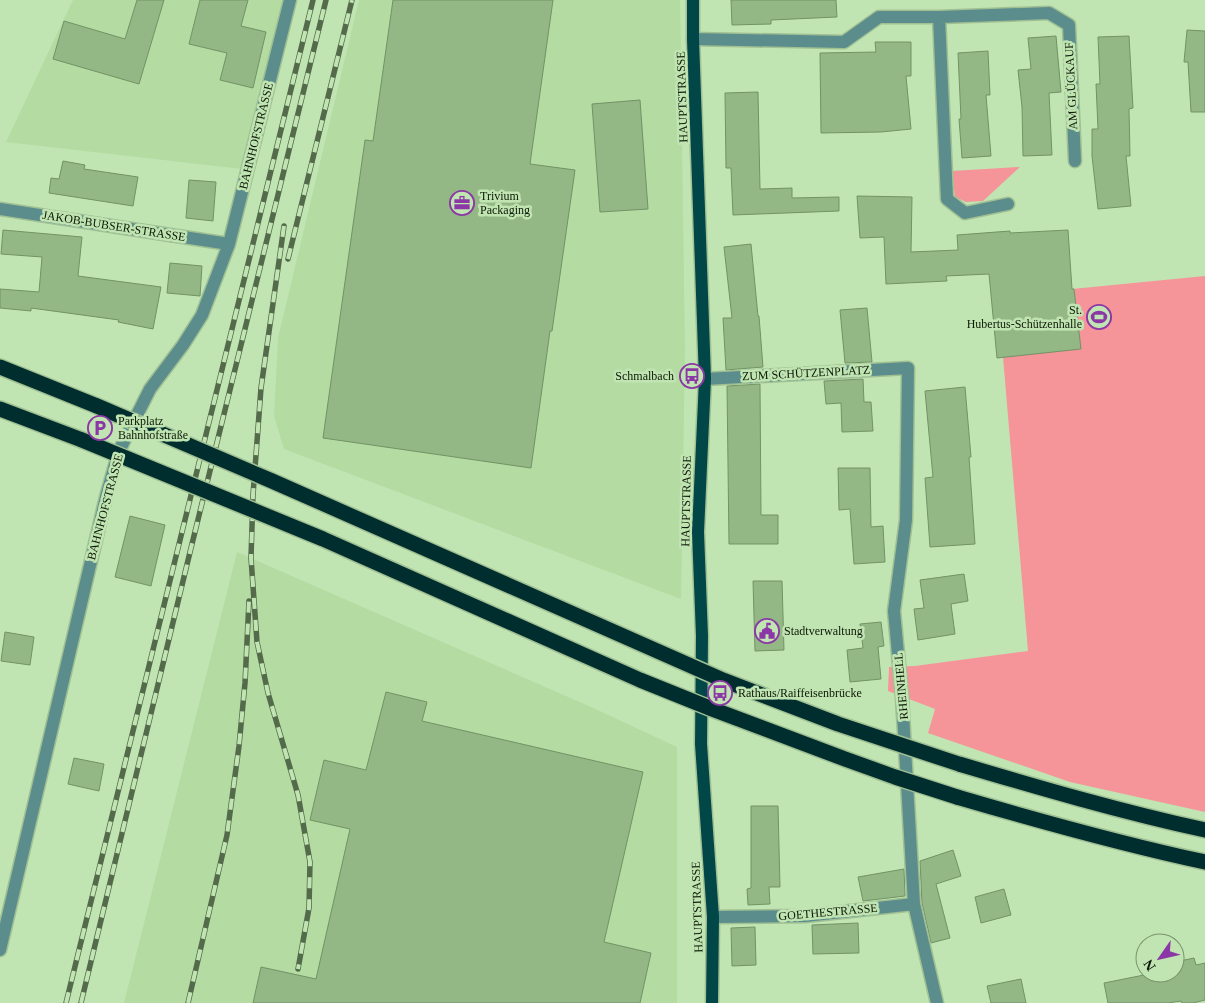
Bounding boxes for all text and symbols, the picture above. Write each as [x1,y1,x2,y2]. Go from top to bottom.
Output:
street label: AM GLÜCKAUF [1062,42,1080,130]
street label: HAUPTSTRASSE [673,51,691,143]
street label: BAHNHOFSTRASSE [236,81,276,191]
place label: Trivium Packaging [480,189,530,217]
office icon: Trivium Packaging [449,190,475,216]
street label: JAKOB-BUBSER-STRASSE [41,208,187,244]
place label: St. Hubertus-Schützenhalle [967,303,1082,331]
sports icon: St. Hubertus-Schützenhalle [1086,304,1112,330]
bus stop icon: Schmalbach [679,363,705,389]
street label: ZUM SCHÜTZENPLATZ [742,363,870,383]
place label: Schmalbach [615,369,674,383]
place label: Parkplatz Bahnhofstraße [118,414,188,442]
parking icon: Parkplatz Bahnhofstraße [87,415,113,441]
street label: BAHNHOFSTRASSE [84,452,126,562]
street label: HAUPTSTRASSE [678,455,694,547]
public building icon: Stadtverwaltung [754,618,780,644]
place label: Stadtverwaltung [784,624,863,638]
street label: RHEINHELL [891,652,911,720]
bus stop icon: Rathaus/Raiffeisenbrücke [707,680,733,706]
place label: Rathaus/Raiffeisenbrücke [738,686,862,700]
street label: HAUPTSTRASSE [688,861,706,953]
street label: GOETHESTRASSE [778,901,878,923]
north arrow [1135,933,1185,983]
text: N [1141,957,1159,973]

